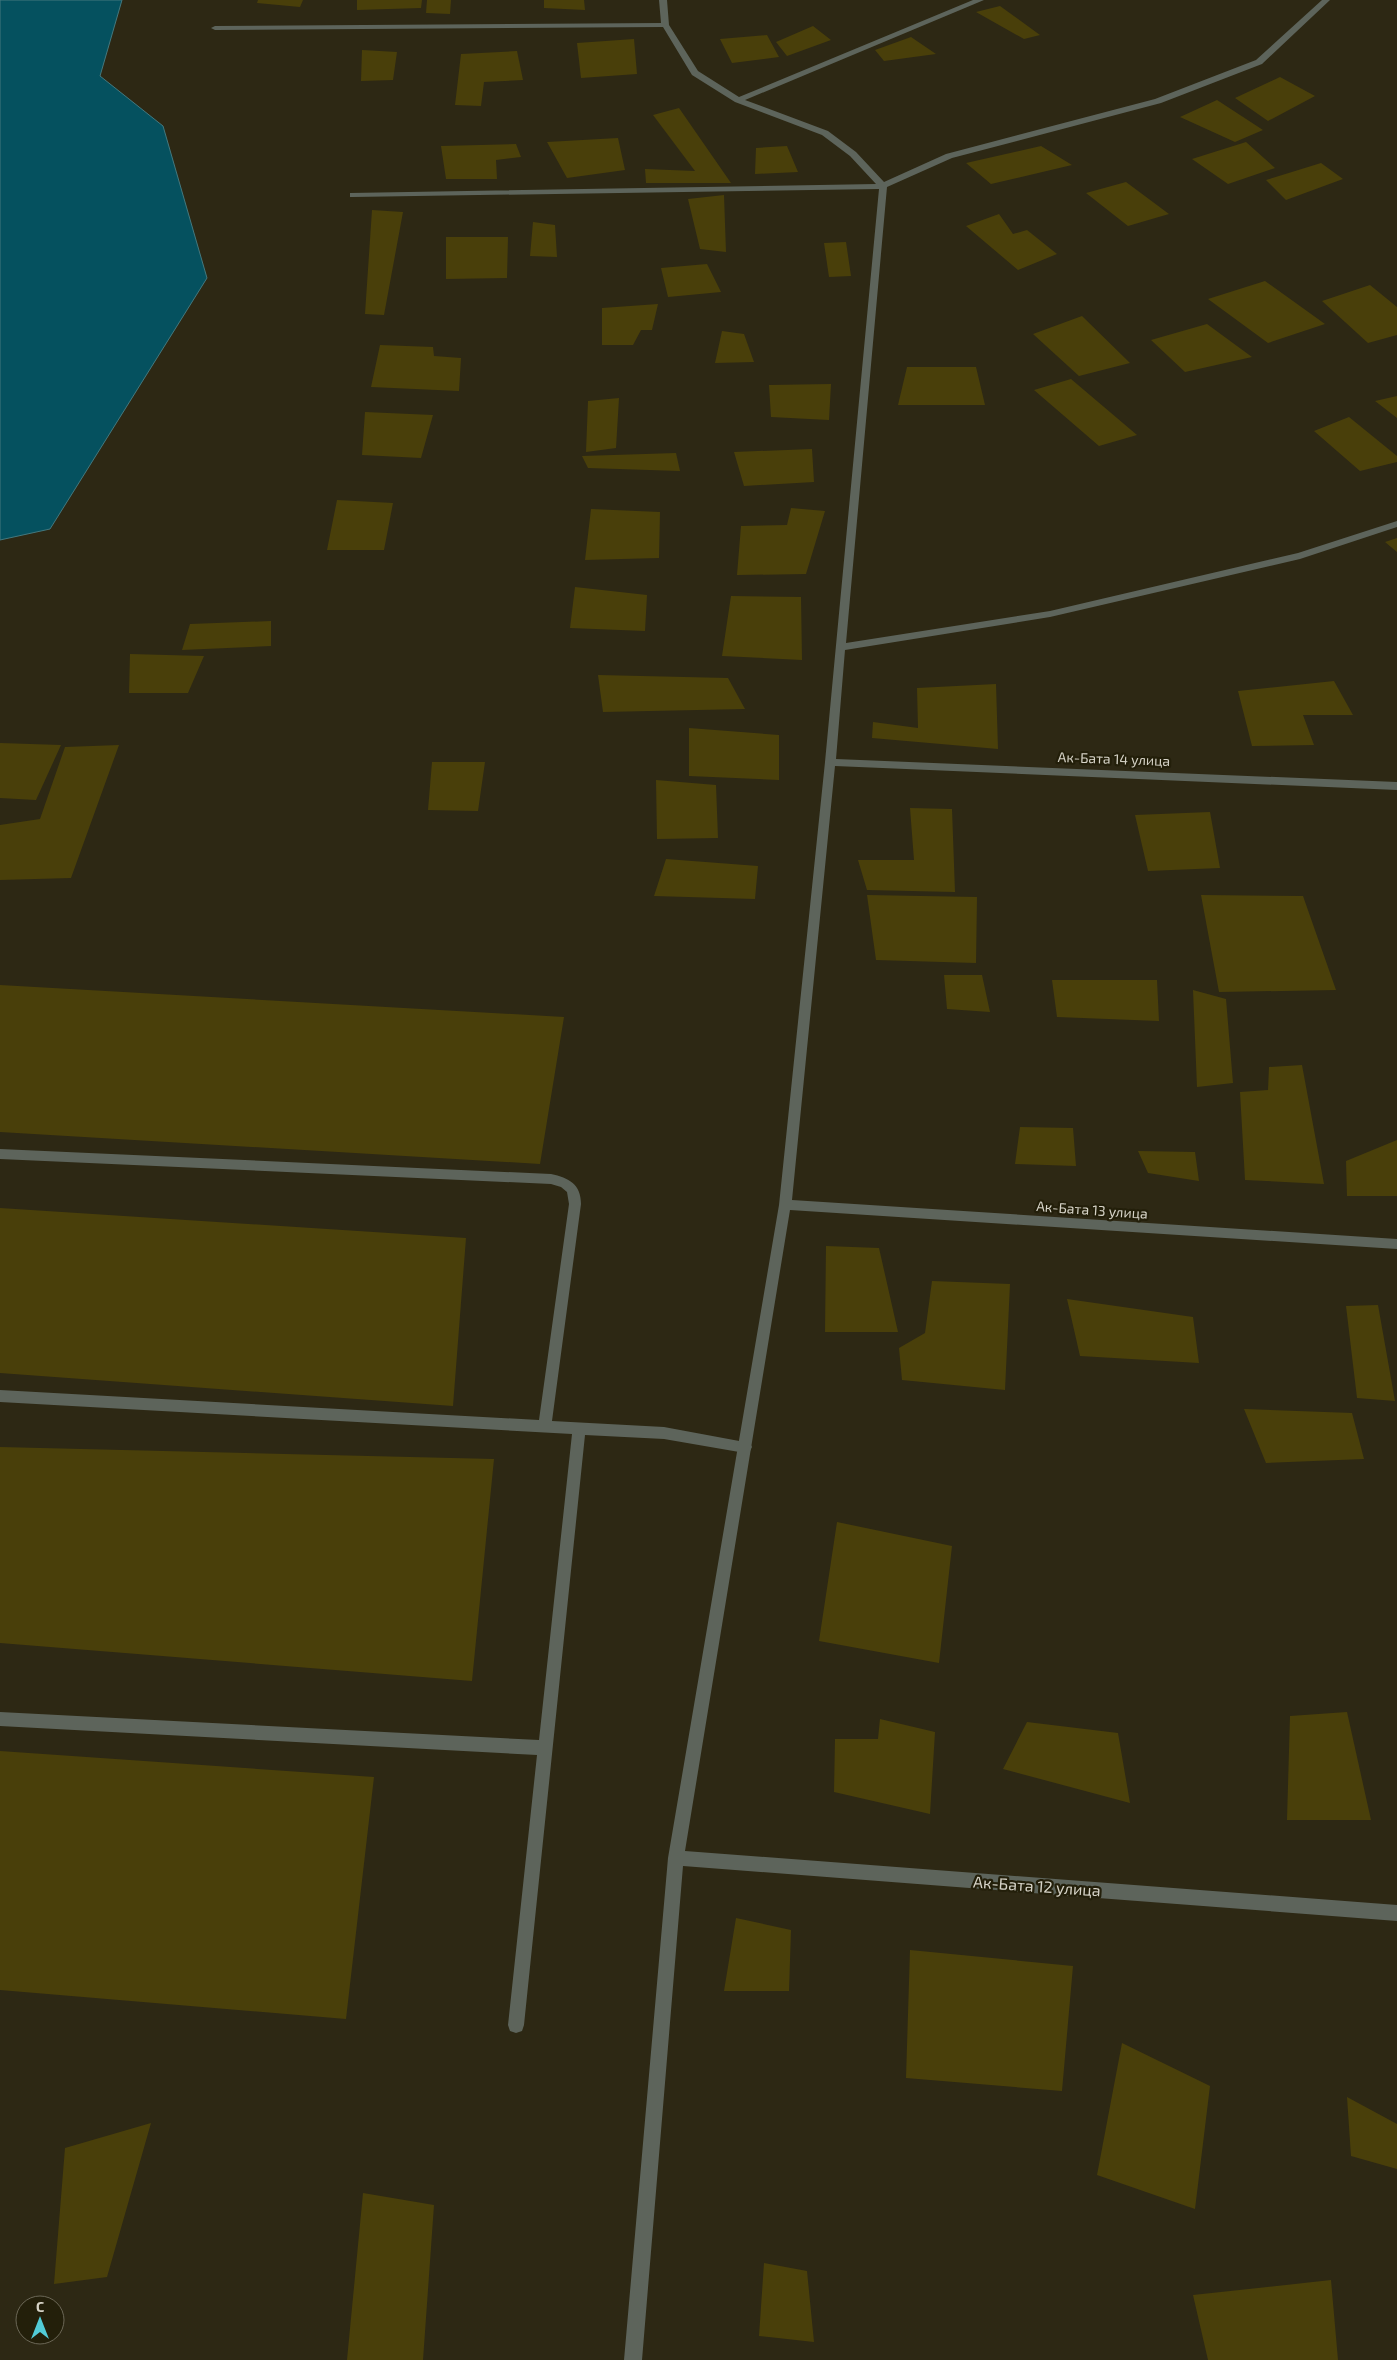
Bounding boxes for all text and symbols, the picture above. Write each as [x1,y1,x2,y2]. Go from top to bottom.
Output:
street label: Ак-Бата 14 улица [1057,748,1171,769]
street label: Ак-Бата 13 улица [1036,1197,1148,1222]
street label: Ак-Бата 12 улица [973,1872,1101,1900]
north arrow [15,2295,65,2345]
text: С [36,2298,44,2315]

